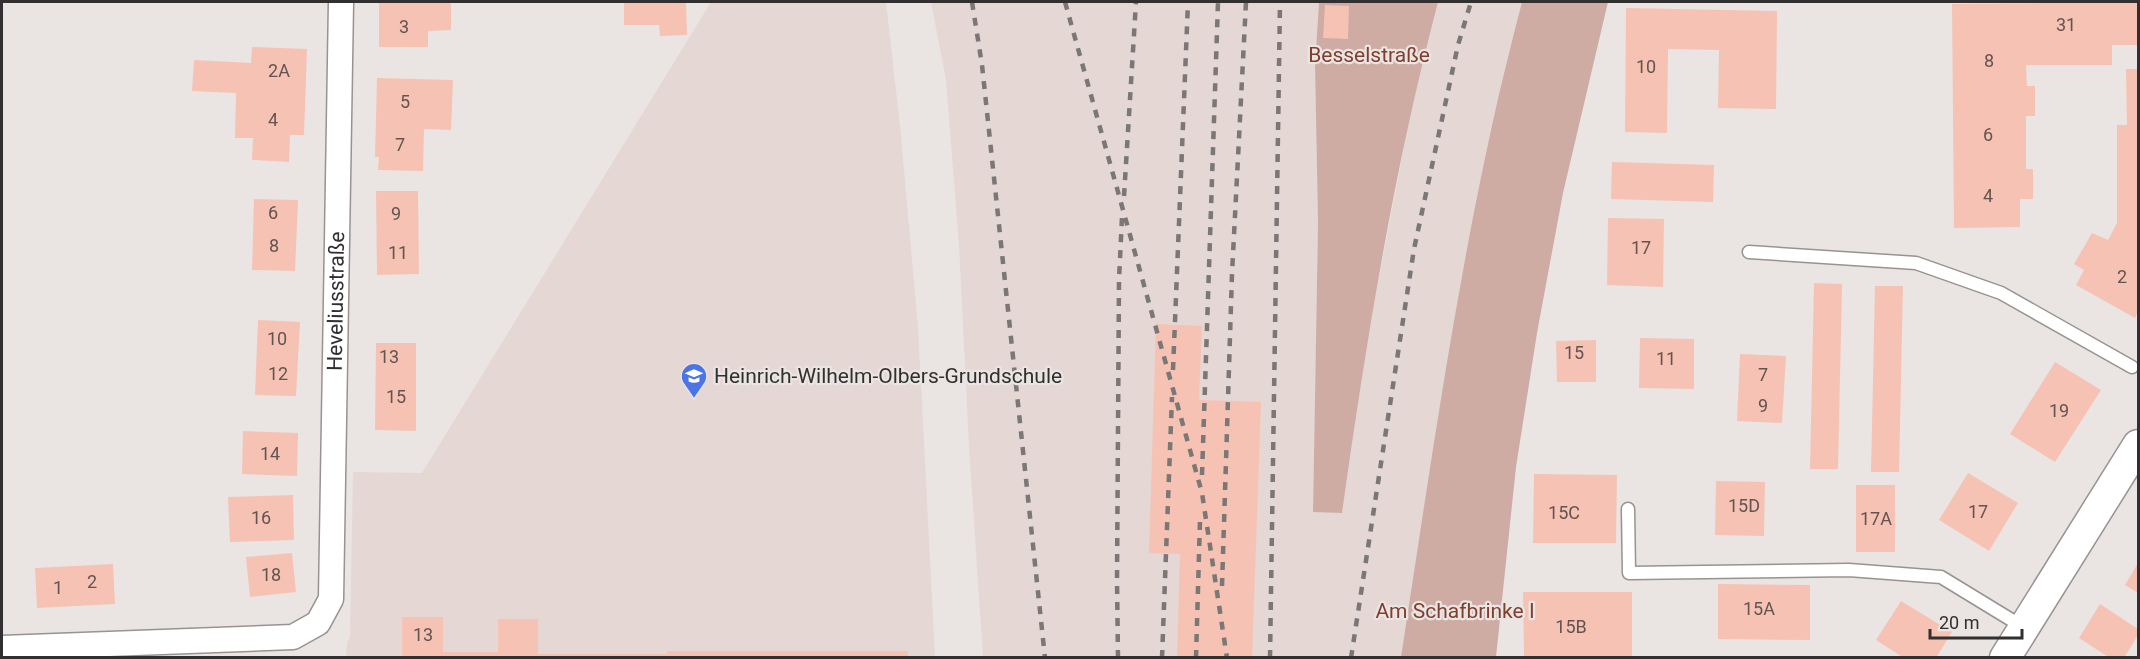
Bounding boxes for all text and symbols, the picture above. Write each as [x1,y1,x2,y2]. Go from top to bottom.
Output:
house number: 31 [2056,14,2076,35]
house number: 3 [399,16,409,37]
park label: Besselstraße [1308,43,1430,67]
house number: 8 [1984,50,1994,71]
house number: 10 [1636,56,1656,77]
house number: 2A [268,60,290,81]
house number: 5 [400,91,410,112]
house number: 4 [268,109,278,130]
house number: 6 [1983,124,1993,145]
house number: 7 [395,134,405,155]
house number: 4 [1983,185,1993,206]
house number: 6 [268,202,278,223]
house number: 9 [391,203,401,224]
street label: Heveliusstraße [323,231,349,371]
house number: 8 [269,235,279,256]
house number: 17 [1631,237,1651,258]
house number: 11 [388,242,408,263]
house number: 2 [2117,266,2127,287]
house number: 10 [267,328,287,349]
house number: 15 [1564,342,1584,363]
house number: 13 [379,346,399,367]
house number: 11 [1656,348,1676,369]
school or university icon: Heinrich-Wilhelm-Olbers-Grundschule [679,361,709,399]
house number: 12 [268,363,288,384]
place label: Heinrich-Wilhelm-Olbers-Grundschule [714,364,1062,388]
house number: 7 [1758,364,1768,385]
house number: 15 [386,386,406,407]
house number: 9 [1758,395,1768,416]
house number: 19 [2049,400,2069,421]
house number: 14 [260,443,280,464]
house number: 15D [1728,495,1760,516]
house number: 17 [1968,501,1988,522]
house number: 15C [1548,502,1580,523]
house number: 16 [251,507,271,528]
house number: 17A [1860,508,1892,529]
house number: 18 [261,564,281,585]
house number: 2 [87,571,97,592]
house number: 1 [53,577,63,598]
house number: 15A [1743,598,1775,619]
park label: Am Schafbrinke I [1375,599,1535,623]
scale bar [1930,602,2022,640]
text: 20 m [1939,612,1979,633]
house number: 15B [1555,616,1587,637]
house number: 13 [413,624,433,645]

